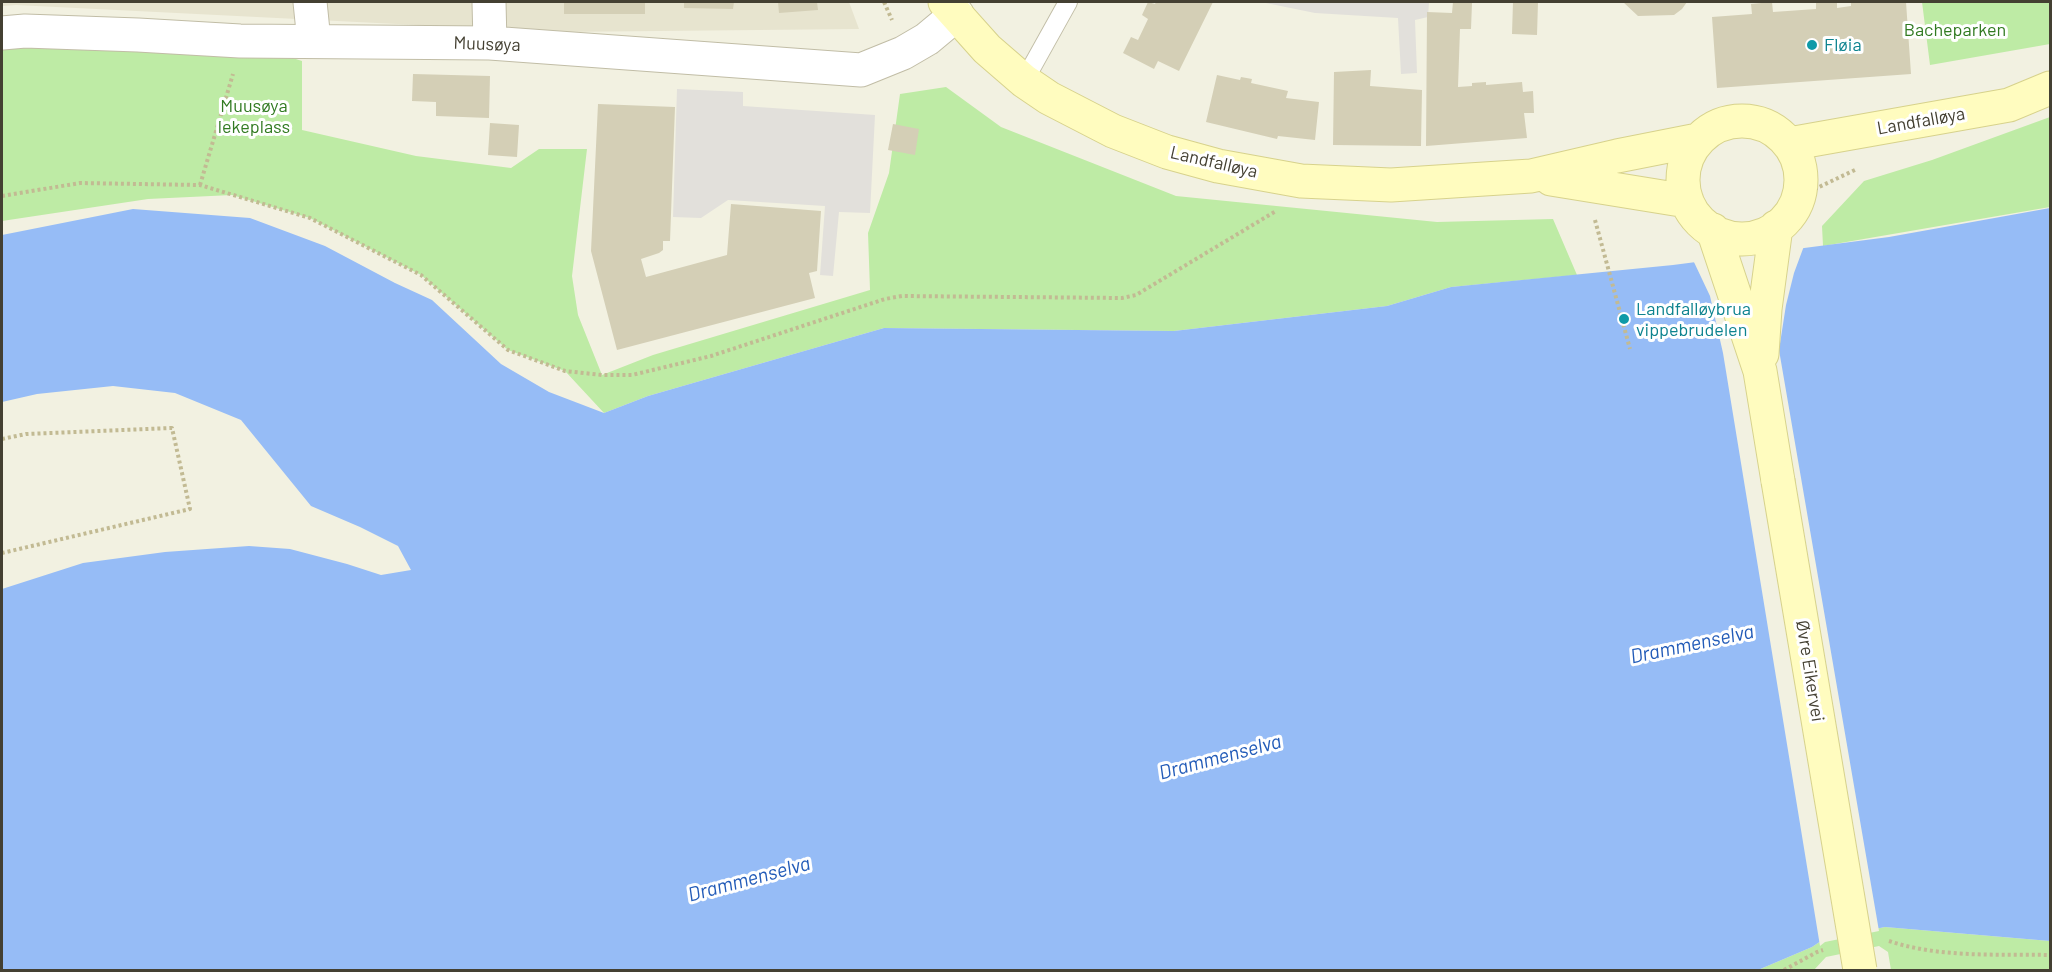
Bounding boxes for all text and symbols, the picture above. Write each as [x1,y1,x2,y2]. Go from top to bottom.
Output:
park label: Bacheparken [1904,19,2006,41]
street label: Muusøya [453,32,521,56]
place label: Fløia [1824,34,1862,56]
marker: Fløia [1805,38,1819,52]
park label: Muusøya lekeplass [218,95,290,138]
street label: Landfalløya [1875,103,1967,139]
street label: Landfalløya [1168,141,1260,183]
place label: Landfalløybrua vippebrudelen [1636,298,1751,340]
marker: Landfalløybrua vippebrudelen [1617,312,1631,326]
water label: Drammenselva [1628,619,1756,669]
street label: Øvre Eikervei [1791,619,1829,723]
water label: Drammenselva [1156,729,1284,785]
water label: Drammenselva [685,851,813,907]

